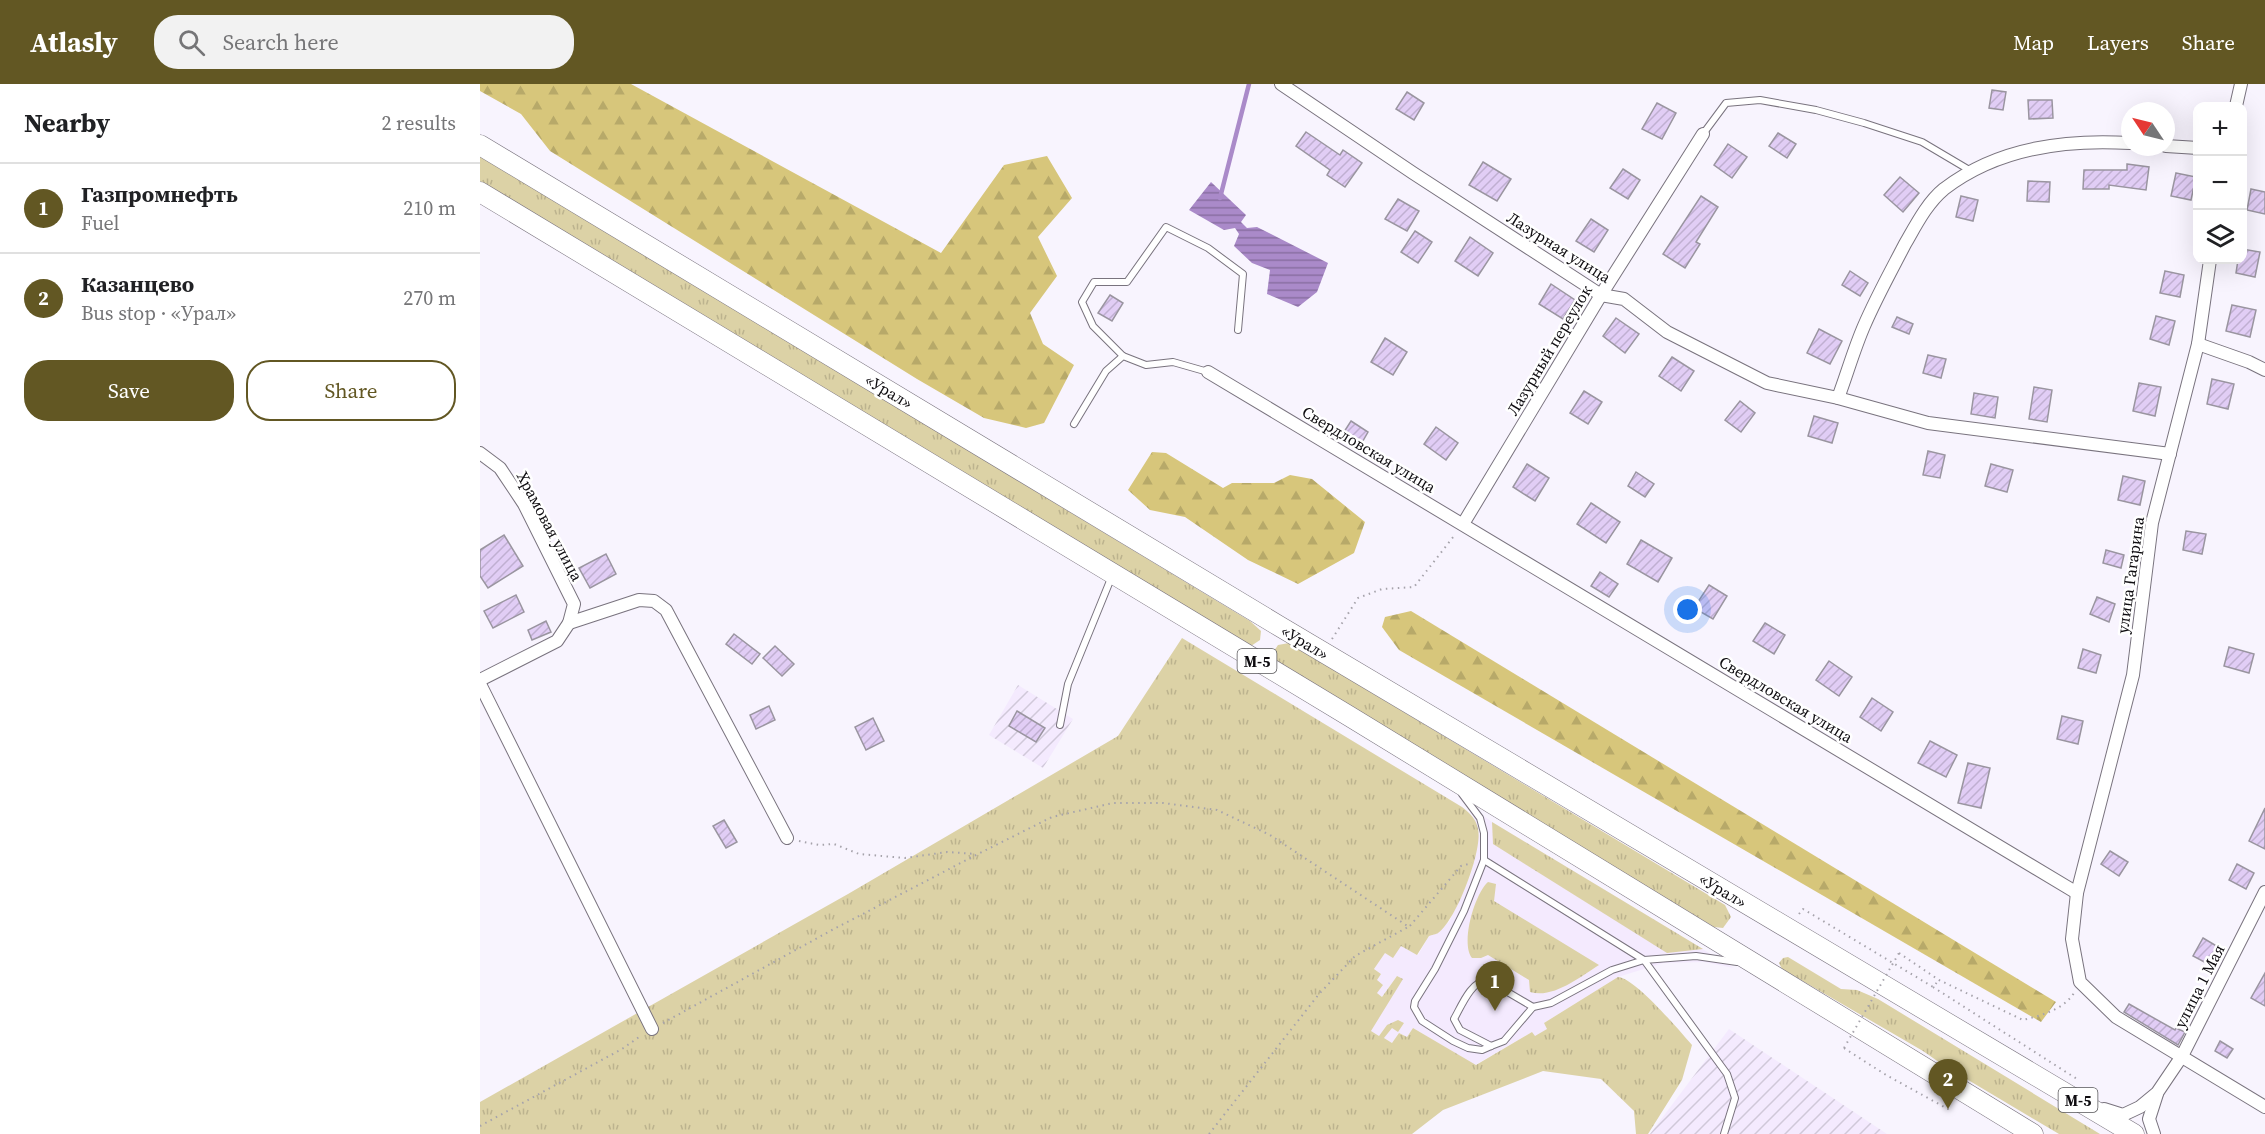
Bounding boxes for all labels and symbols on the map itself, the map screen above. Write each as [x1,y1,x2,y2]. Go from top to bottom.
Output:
north arrow [2121,102,2175,156]
street label: Лазурная улица [1503,206,1616,288]
street label: Лазурный переулок [1501,280,1597,419]
street label: «Урал» [861,368,917,414]
street label: Свердловская улица [1298,400,1441,498]
street label: Храмовая улица [512,467,589,586]
street label: улица Гагарина [2111,514,2149,635]
your location [1673,595,1702,624]
street label: «Урал» [1277,619,1333,665]
road number: М-5 [1238,649,1276,673]
street label: Свердловская улица [1715,650,1858,748]
street label: «Урал» [1695,867,1751,913]
street label: улица 1 Мая [2168,940,2230,1032]
pin: 1 [1476,962,1514,1011]
pin: 2 [1928,1060,1968,1109]
road number: М-5 [2058,1088,2098,1112]

